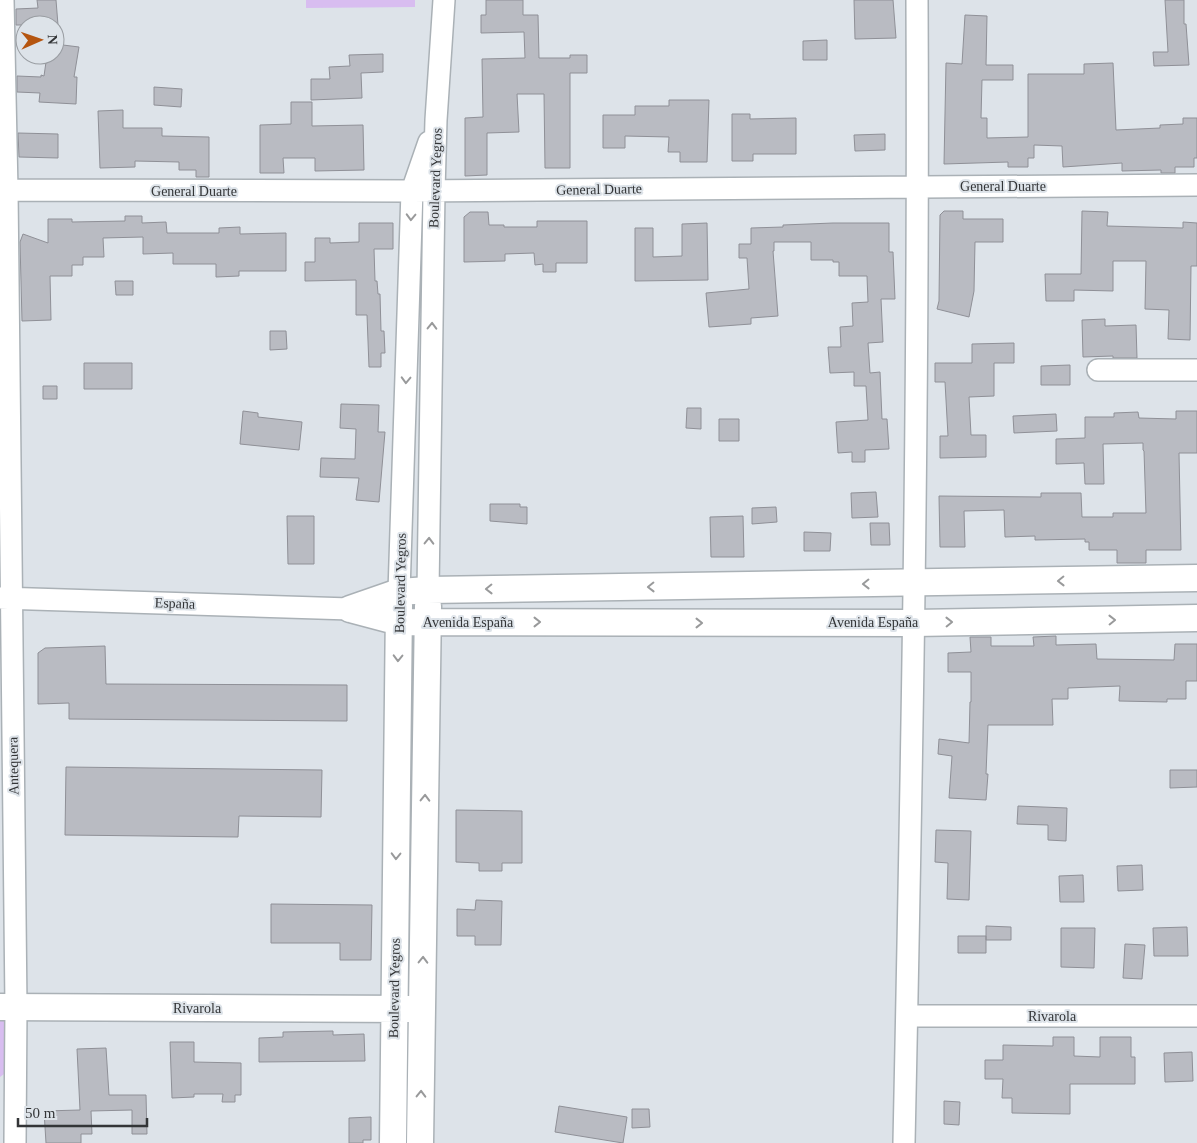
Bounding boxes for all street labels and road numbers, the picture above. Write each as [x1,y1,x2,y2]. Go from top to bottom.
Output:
street label: Boulevard Yegros [426,128,445,228]
street label: General Duarte [960,179,1046,194]
street label: General Duarte [556,181,642,198]
street label: General Duarte [151,184,237,199]
street label: Boulevard Yegros [392,533,409,633]
street label: España [155,595,196,612]
street label: Avenida España [423,615,514,630]
street label: Avenida España [828,615,919,630]
street label: Antequera [5,736,22,795]
street label: Boulevard Yegros [386,938,403,1038]
street label: Rivarola [173,1001,222,1016]
street label: Rivarola [1028,1009,1077,1024]

